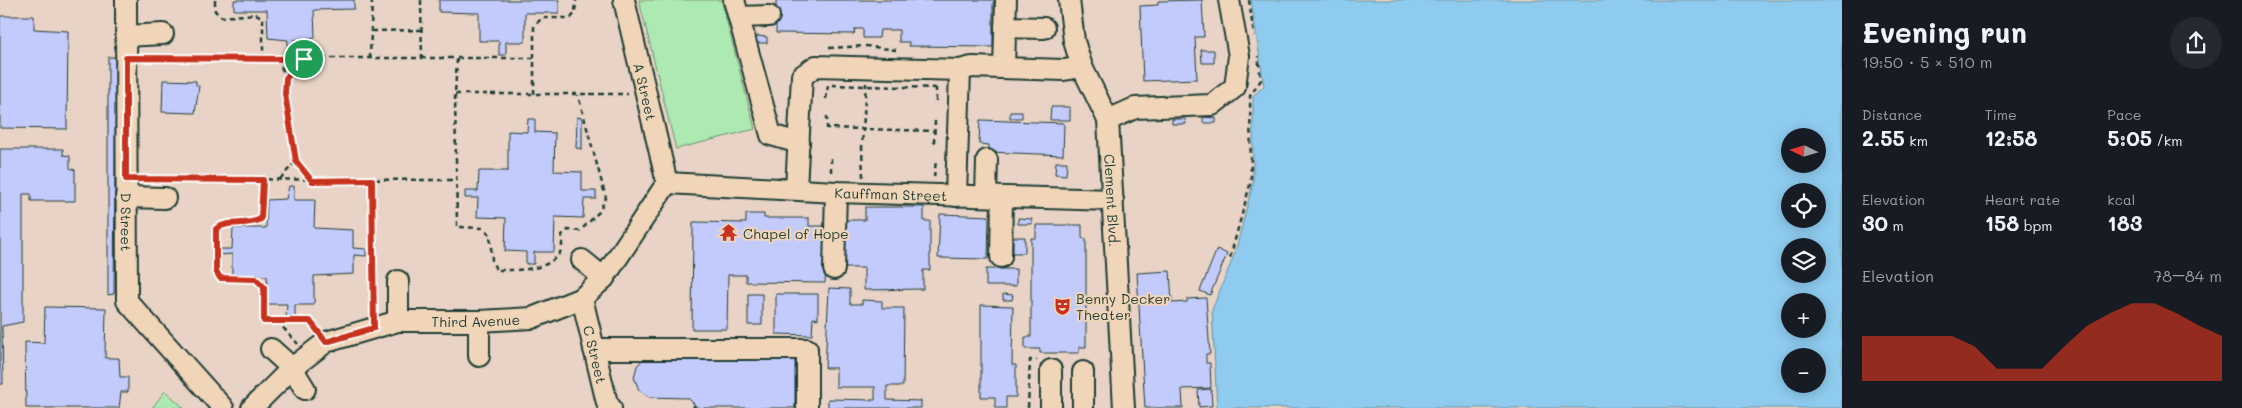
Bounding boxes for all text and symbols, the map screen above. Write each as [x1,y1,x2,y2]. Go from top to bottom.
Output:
text: Evening run [1862,14,2027,50]
button: share [2170,17,2222,69]
pin [283,38,325,80]
icon: arrive [290,45,318,73]
text: 19:50 · 5 × 510 m [1862,51,1992,72]
street label: A Street [630,61,661,122]
text: Distance [1862,105,1922,124]
text: Time [1985,105,2017,124]
text: Pace [2107,105,2142,124]
text: 2.55 [1862,124,1905,151]
text: 12:58 [1985,124,2038,151]
text: 5:05 [2107,124,2152,151]
north arrow [1781,128,1826,172]
map controls [1781,128,1826,393]
text: km [1905,131,1928,150]
text: /km [2152,131,2182,150]
street label: Clement Blvd. [1100,153,1125,247]
street label: Kauffman Street [834,182,947,205]
button: locate [1781,183,1826,228]
text: Elevation [1862,190,1925,209]
text: Heart rate [1985,190,2060,209]
text: kcal [2107,190,2135,209]
street label: D Street [117,193,136,251]
text: 30 [1862,209,1888,236]
text: 158 [1985,209,2019,236]
text: 183 [2107,209,2142,236]
text: m [1888,216,1904,235]
text: bpm [2019,216,2052,235]
temple icon: Chapel of Hope [719,223,739,243]
place label: Chapel of Hope [743,224,849,243]
button: layers [1781,238,1826,283]
text: Elevation [1862,265,1934,286]
text: 78–84 m [2153,265,2222,286]
place label: Benny Decker Theater [1076,289,1170,324]
button: + [1781,293,1826,338]
theatre icon: Benny Decker Theater [1052,296,1072,316]
street label: Third Avenue [431,309,521,331]
street label: C Street [579,323,612,385]
button: − [1781,348,1826,393]

